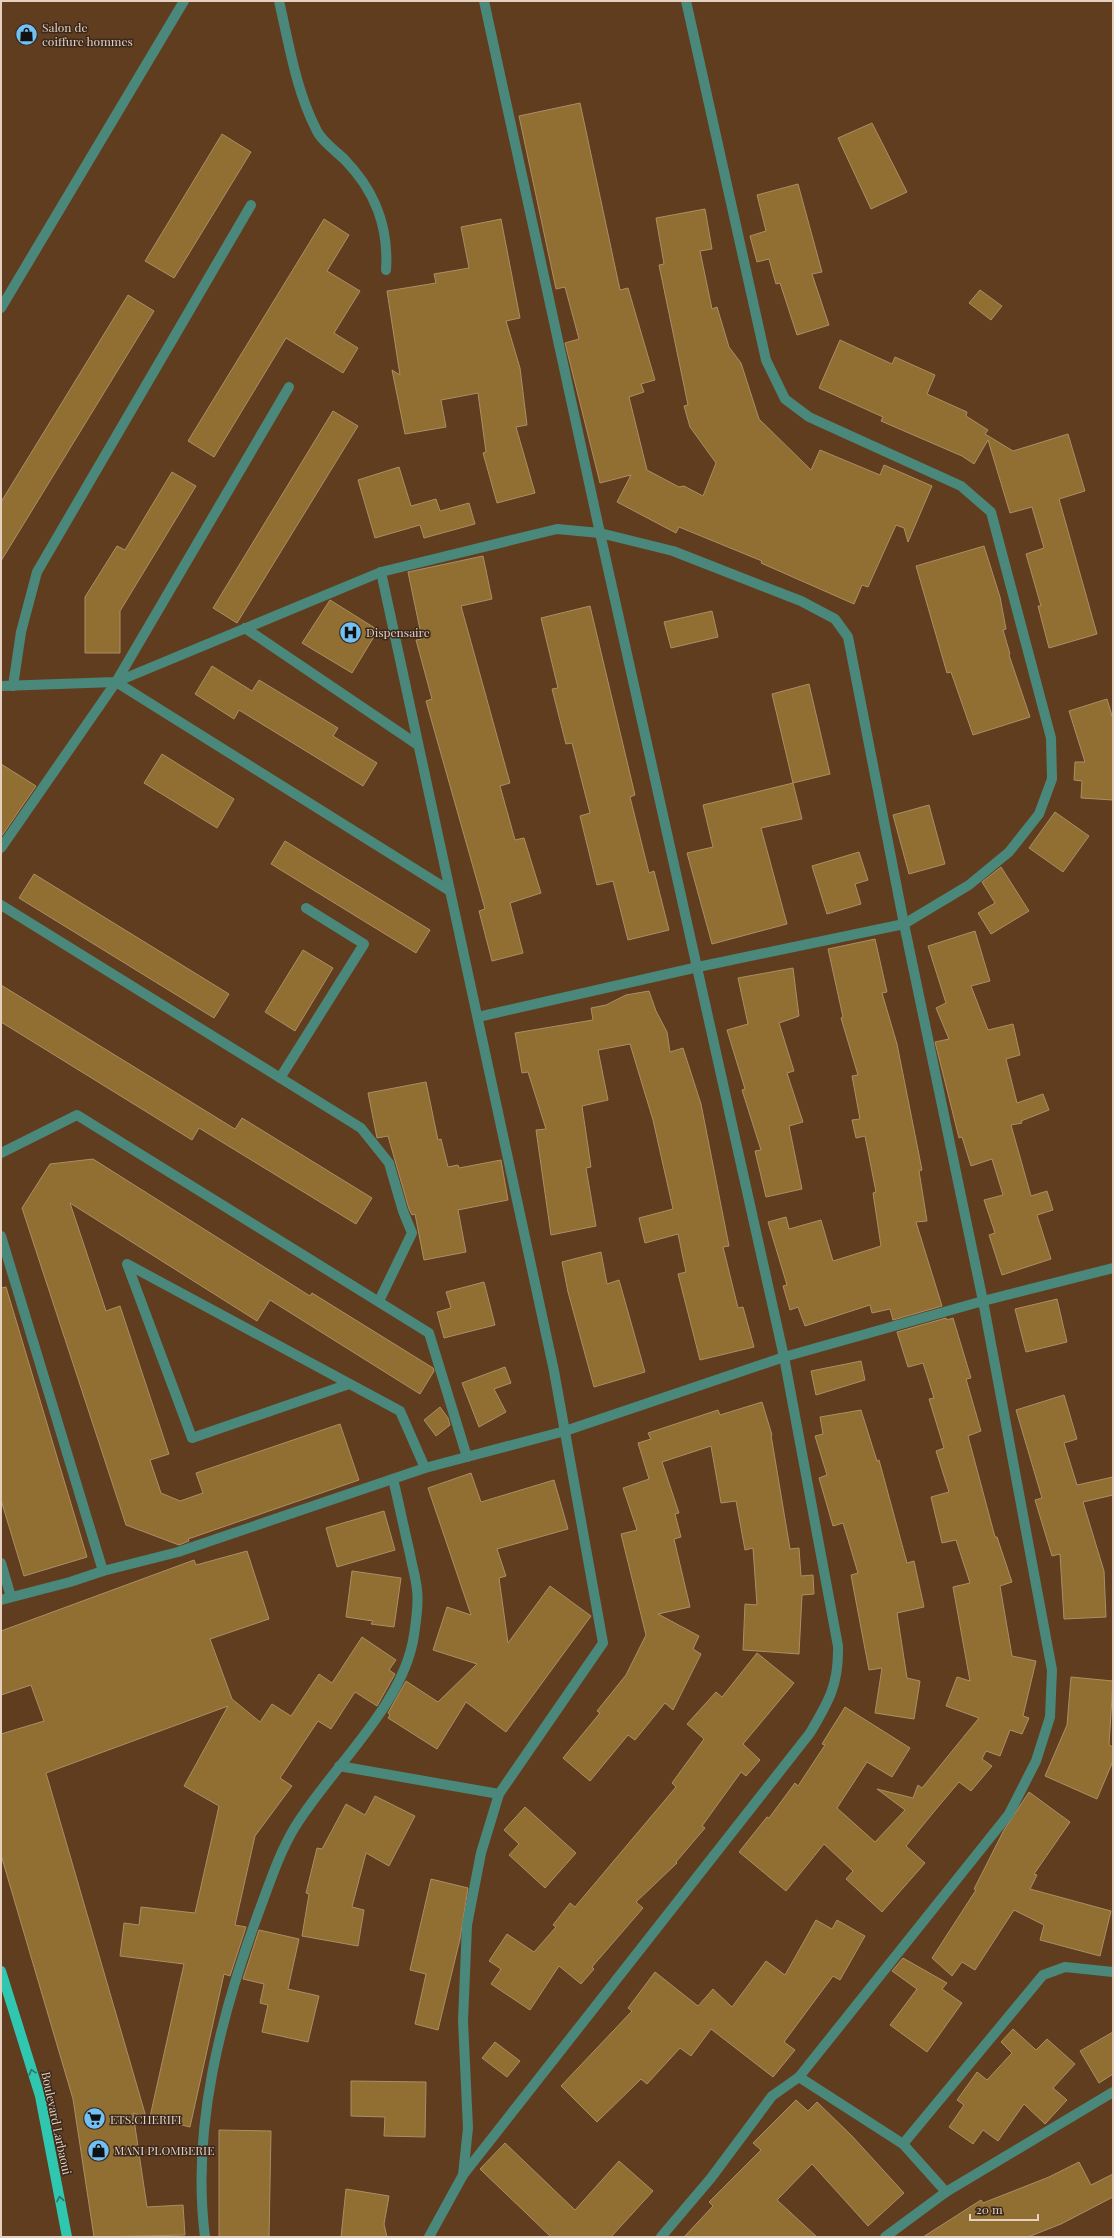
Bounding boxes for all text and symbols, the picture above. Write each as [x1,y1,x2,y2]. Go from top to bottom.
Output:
place label: Salon de coiffure hommes [42,19,133,49]
shop icon: Salon de coiffure hommes [13,21,39,47]
hospital icon: Dispensaire [337,619,363,645]
place label: Dispensaire [366,624,430,640]
one-way arrow [28,2068,37,2075]
street label: Boulevard Larbaoui [38,2070,76,2177]
supermarket icon: ETS.CHERIFI [82,2106,108,2132]
place label: ETS.CHERIFI [110,2111,182,2127]
shop icon: MANI PLOMBERIE [86,2137,112,2163]
place label: MANI PLOMBERIE [114,2142,214,2158]
one-way arrow [56,2196,64,2202]
scale bar [970,2196,1038,2222]
text: 20 m [976,2201,1003,2217]

